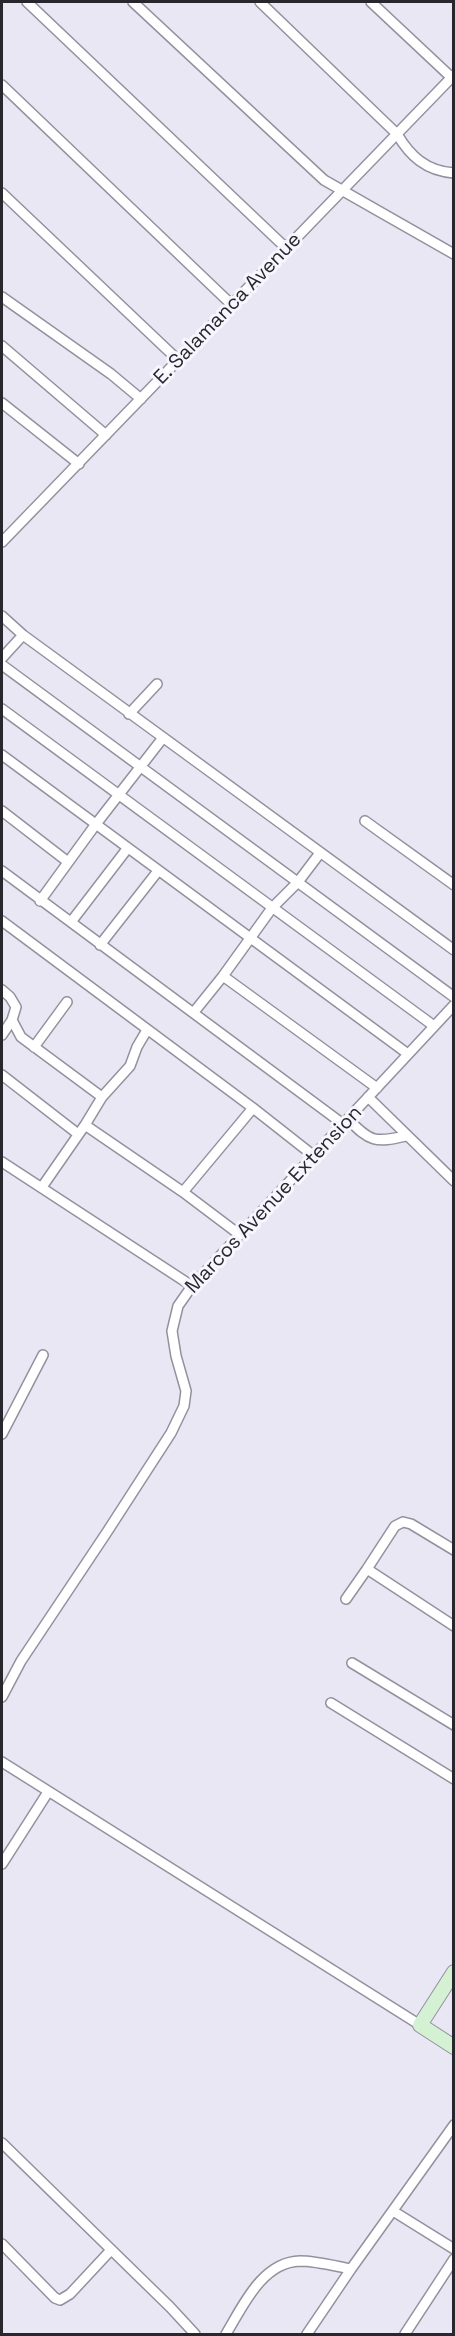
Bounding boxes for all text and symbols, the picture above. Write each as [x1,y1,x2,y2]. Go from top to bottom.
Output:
street label: E. Salamanca Avenue [149,228,307,390]
street label: Marcos Avenue Extension [181,1101,367,1299]

